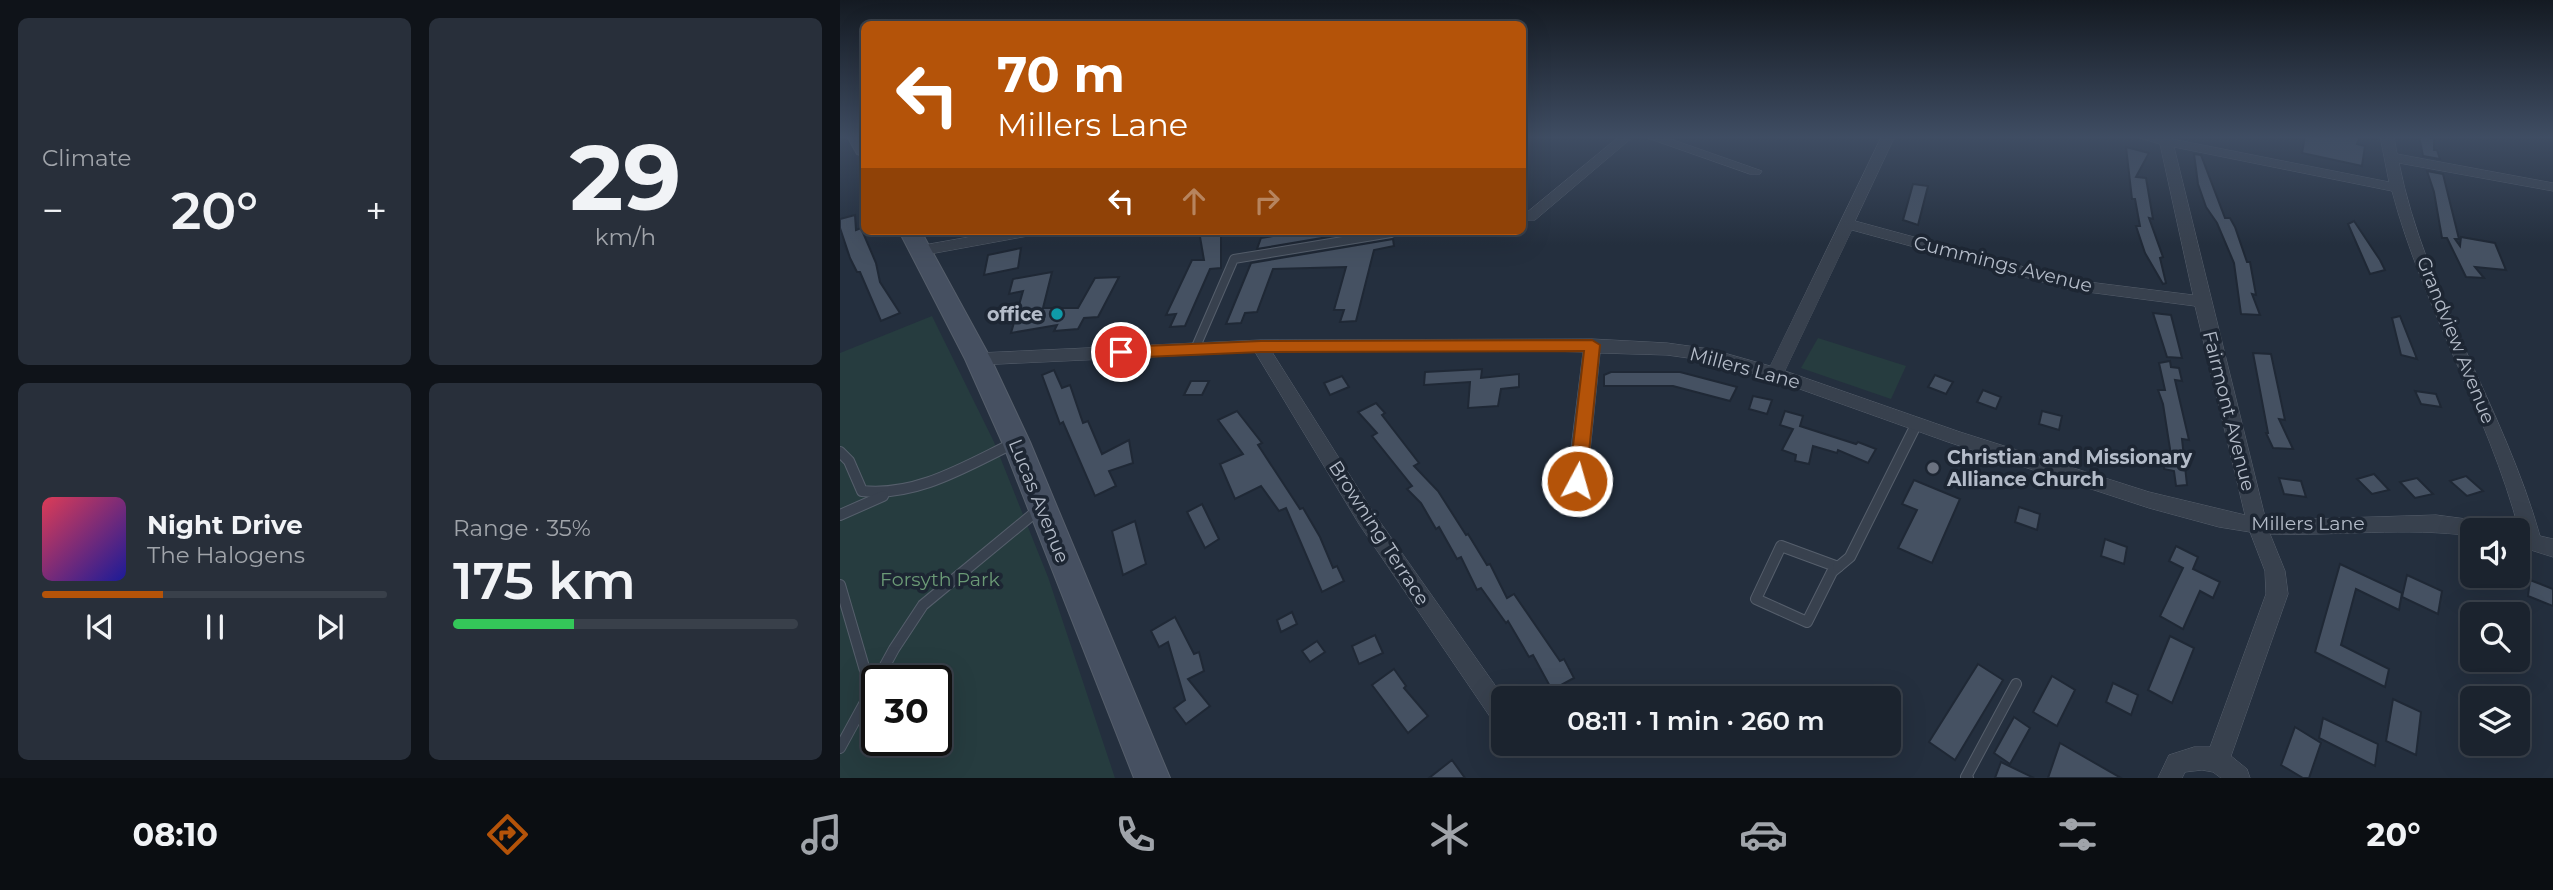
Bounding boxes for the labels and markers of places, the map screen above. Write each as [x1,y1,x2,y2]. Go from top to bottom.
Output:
place label: office [987,303,1043,326]
marker: office [1049,306,1065,322]
pin [1091,322,1151,382]
place label: Christian and Missionary Alliance Church [1946,446,2193,491]
marker: Christian and Missionary Alliance Church [1925,460,1941,476]

